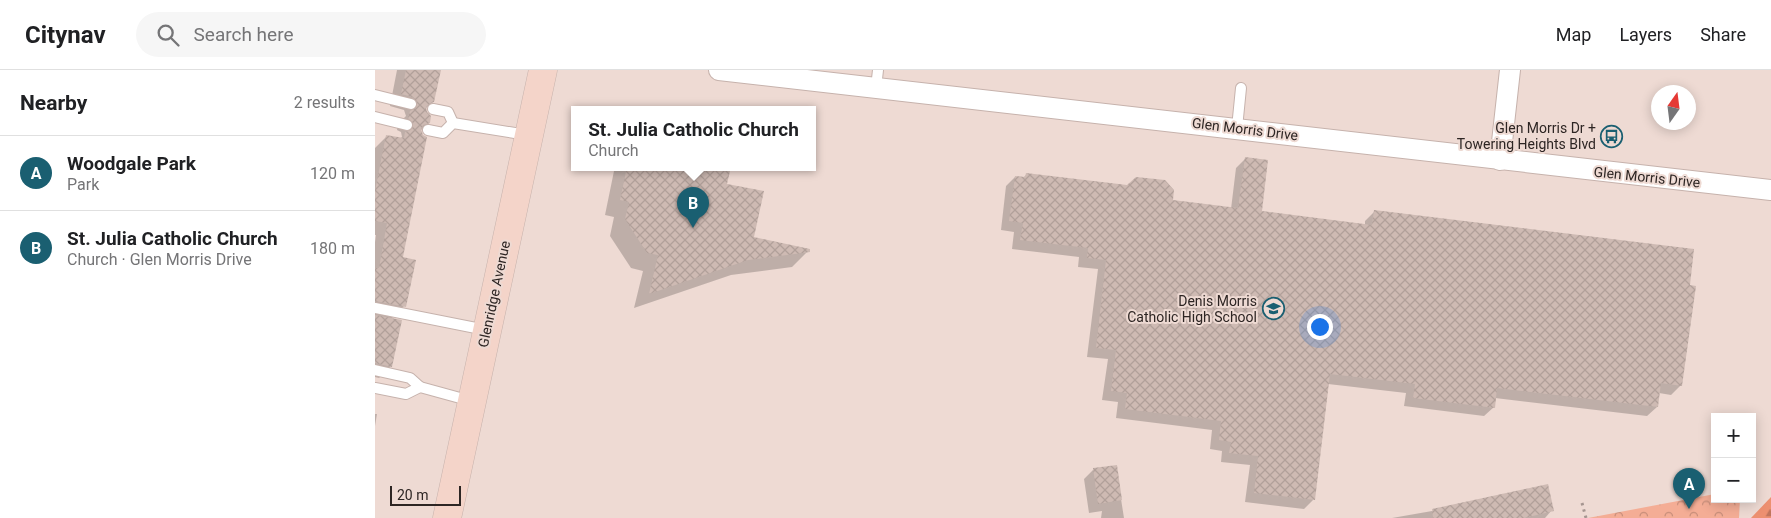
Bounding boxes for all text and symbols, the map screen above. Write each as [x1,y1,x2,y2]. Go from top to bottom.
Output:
search box [136,12,486,57]
text: Citynav [25,21,106,49]
icon: search [154,21,182,49]
text: Search here [194,23,294,46]
text: Map [1556,24,1591,45]
text: Layers [1619,24,1672,45]
text: Share [1700,24,1746,45]
north arrow [1651,85,1696,130]
text: Nearby [20,91,87,115]
text: 2 results [294,93,355,112]
popup [571,106,816,171]
street label: Glen Morris Drive [1191,115,1299,143]
text: St. Julia Catholic Church [588,118,799,141]
place label: Glen Morris Dr + Towering Heights Blvd [1457,120,1596,152]
bus stop icon: Glen Morris Dr + Towering Heights Blvd [1600,124,1624,148]
text: Church [588,141,639,160]
text: Woodgale Park [67,152,196,175]
street label: Glen Morris Drive [1593,163,1701,191]
text: A [31,164,41,183]
text: 120 m [310,164,355,183]
text: Park [67,175,99,194]
pin: B [677,187,709,228]
text: St. Julia Catholic Church [67,227,278,250]
text: B [31,239,41,258]
text: 180 m [310,239,355,258]
street label: Glenridge Avenue [475,239,513,349]
text: Church · Glen Morris Drive [67,250,252,269]
place label: Denis Morris Catholic High School [1127,293,1257,325]
school or university icon: Denis Morris Catholic High School [1261,297,1285,321]
your location [1307,314,1333,340]
map controls [1711,413,1756,503]
button: + [1711,413,1756,458]
button: − [1711,458,1756,503]
pin: A [1673,468,1705,509]
scale bar [390,483,461,506]
text: 20 m [397,487,429,503]

